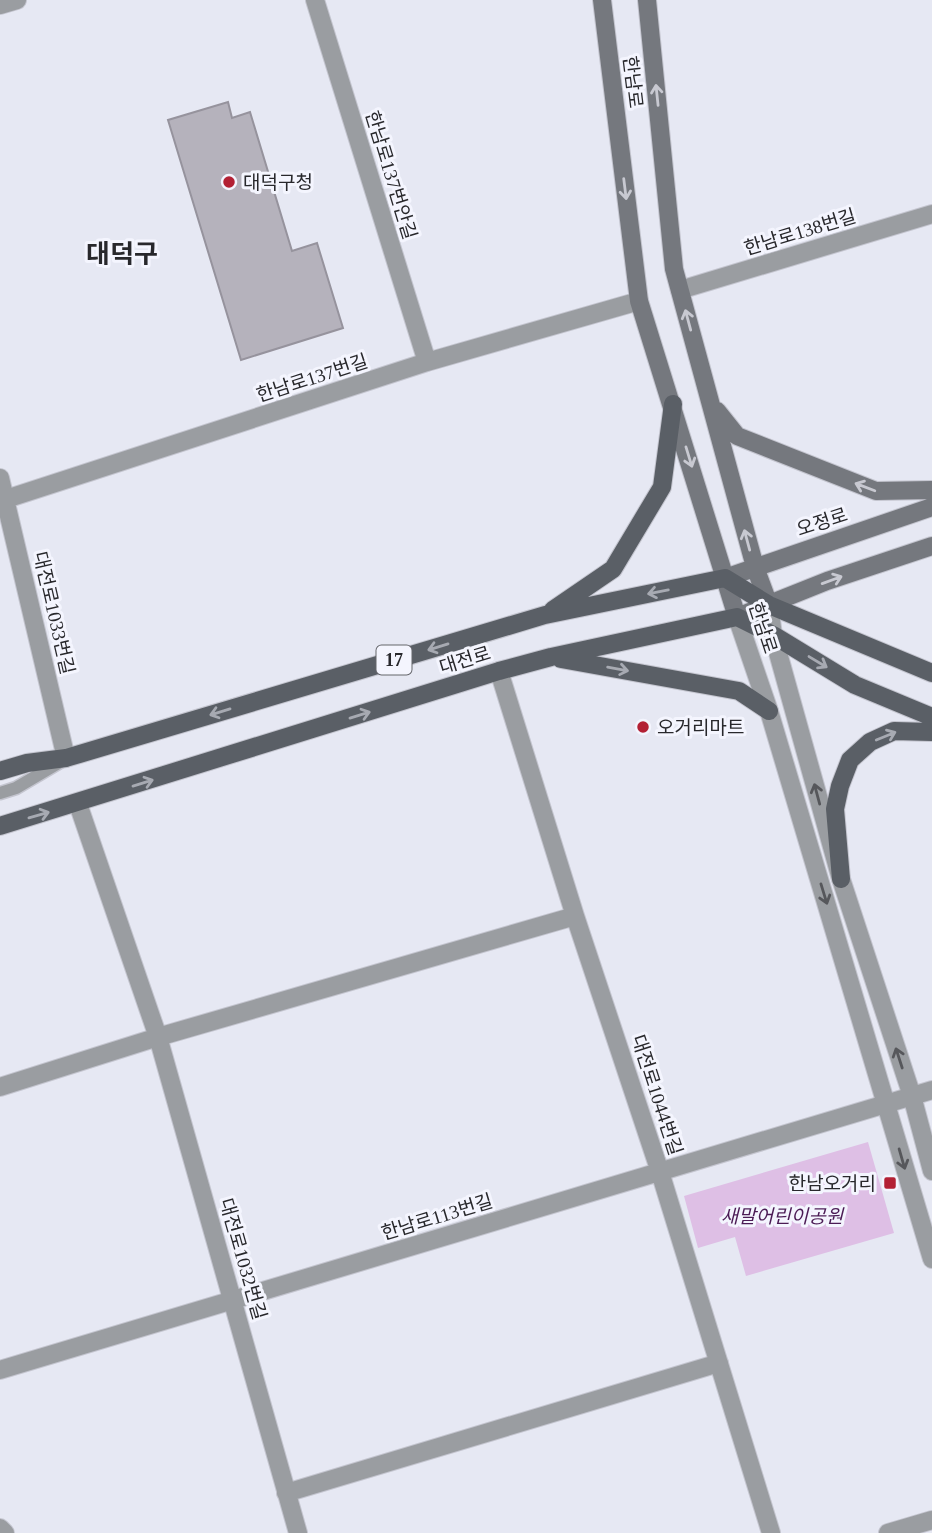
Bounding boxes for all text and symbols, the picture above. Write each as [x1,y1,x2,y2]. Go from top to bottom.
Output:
street label: 한남로 [619,55,647,109]
one-way arrow [650,85,663,107]
street label: 한남로137번안길 [361,108,421,242]
place label: 대덕구청 [243,172,313,193]
marker: 대덕구청 [221,174,237,190]
one-way arrow [619,177,632,200]
street label: 한남로138번길 [742,205,858,259]
district label: 대덕구 [86,240,158,269]
one-way arrow [681,309,694,332]
street label: 한남로137번길 [254,350,370,406]
one-way arrow [683,446,696,468]
one-way arrow [854,479,876,492]
street label: 오정로 [794,504,850,540]
one-way arrow [740,529,753,551]
street label: 대전로1033번길 [30,550,78,676]
one-way arrow [821,573,843,585]
one-way arrow [647,586,670,599]
street label: 한남로 [745,600,781,656]
one-way arrow [427,641,449,654]
street label: 대전로 [437,642,493,678]
road number: 17 [376,646,412,674]
one-way arrow [807,656,827,670]
one-way arrow [606,663,629,676]
one-way arrow [209,707,231,720]
one-way arrow [349,708,371,721]
place label: 오거리마트 [657,717,744,738]
marker: 오거리마트 [635,719,651,735]
one-way arrow [875,728,896,741]
one-way arrow [131,776,153,789]
one-way arrow [810,783,823,805]
one-way arrow [27,808,50,821]
one-way arrow [818,882,831,904]
street label: 대전로1044번길 [628,1032,686,1158]
one-way arrow [892,1048,904,1070]
one-way arrow [897,1147,910,1169]
place label: 한남오거리 [789,1173,876,1194]
marker: 한남오거리 [882,1175,898,1191]
street label: 한남로113번길 [379,1190,495,1244]
street label: 대전로1032번길 [216,1196,270,1322]
park label: 새말어린이공원 [721,1206,845,1227]

